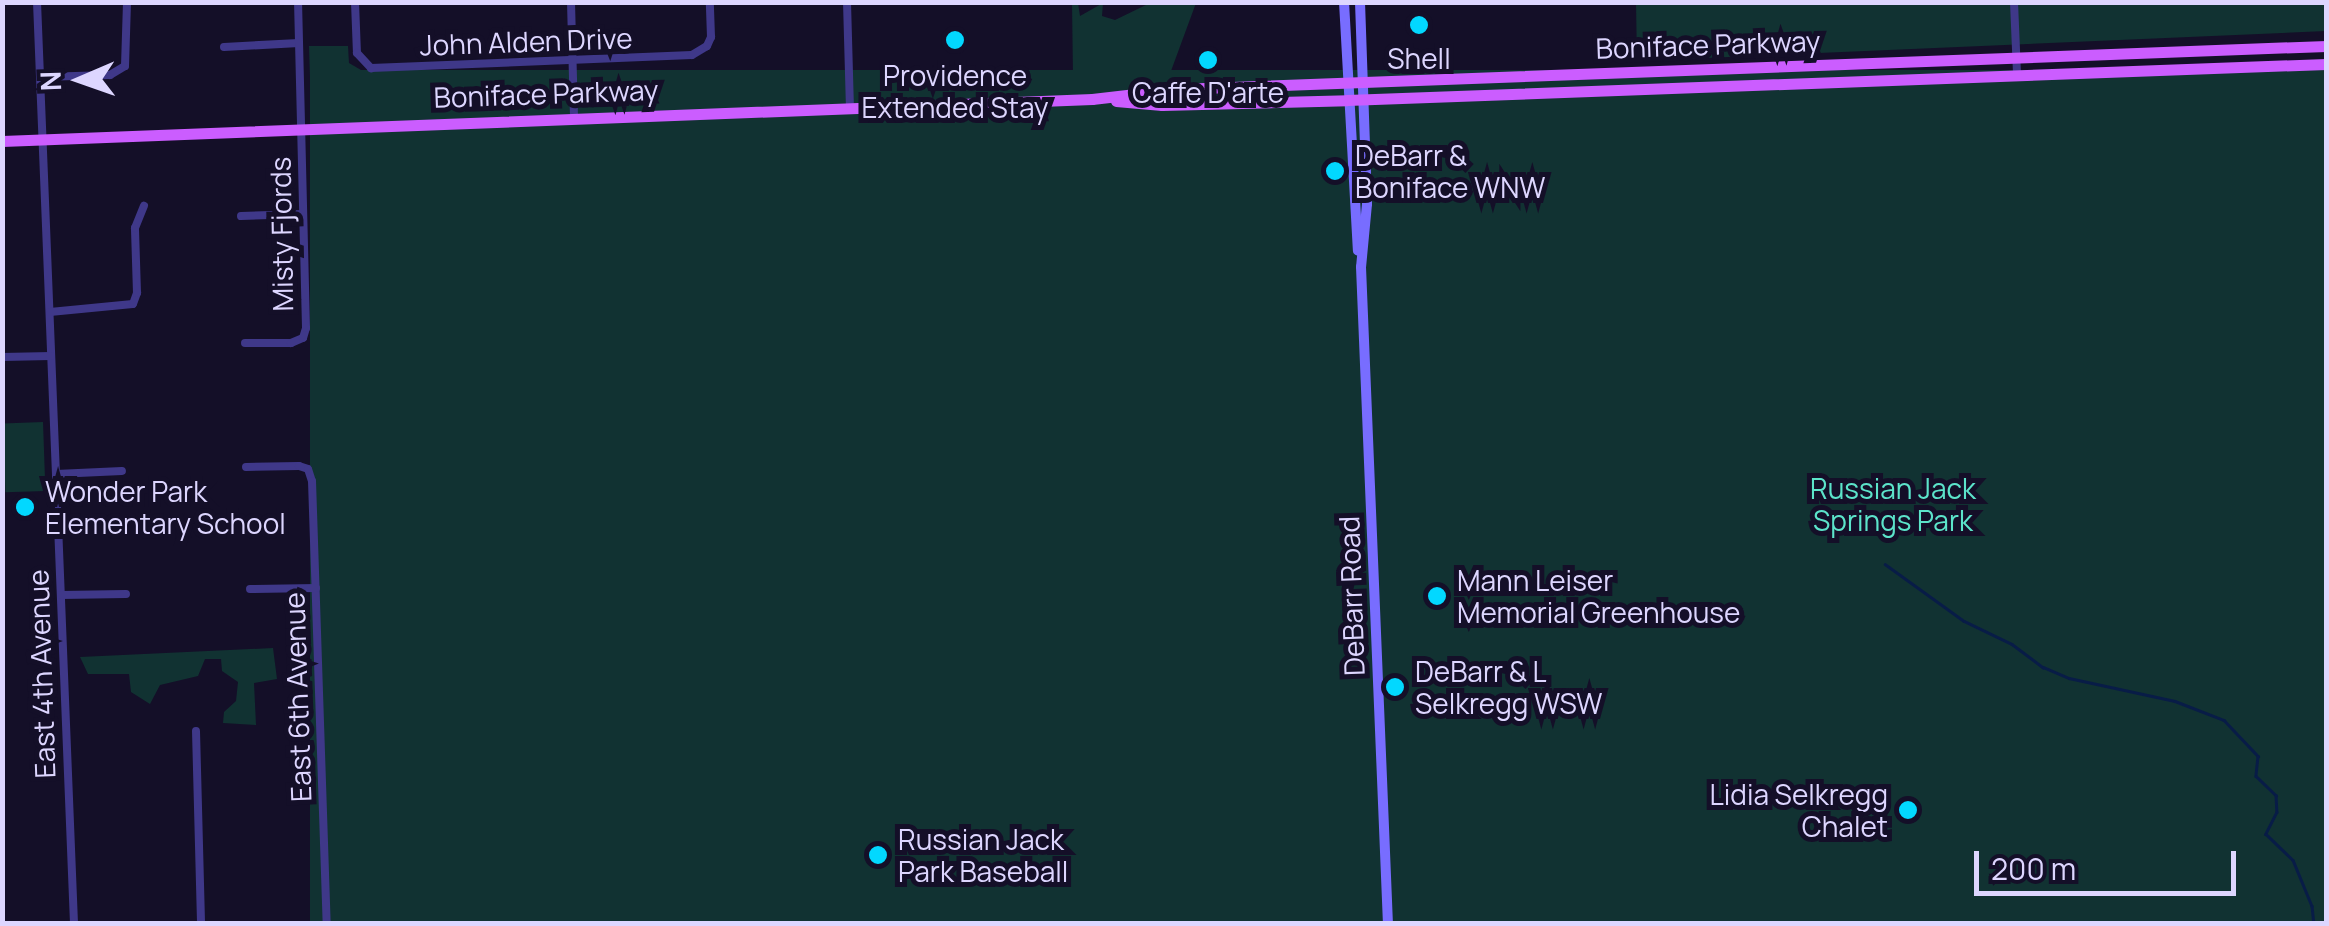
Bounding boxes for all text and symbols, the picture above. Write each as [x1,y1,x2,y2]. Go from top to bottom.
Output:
marker: Shell [1408,14,1430,36]
street label: John Alden Drive [419,20,633,62]
street label: Boniface Parkway [1595,23,1821,65]
marker: Providence Extended Stay [942,27,968,53]
north arrow [30,30,130,130]
place label: Shell [1387,41,1451,75]
marker: Caffe D'arte [1197,49,1219,71]
place label: Providence Extended Stay [862,58,1048,124]
text: N [31,70,69,92]
street label: Boniface Parkway [433,72,659,114]
place label: Caffe D'arte [1132,75,1284,109]
place label: DeBarr & Boniface WNW [1355,138,1546,204]
street label: Misty Fjords [263,156,299,312]
marker: DeBarr & Boniface WNW [1324,160,1346,182]
park label: Russian Jack Springs Park [1810,471,1976,537]
place label: Wonder Park Elementary School [45,474,286,540]
marker: Wonder Park Elementary School [14,496,36,518]
street label: DeBarr Road [1331,515,1371,677]
place label: Mann Leiser Memorial Greenhouse [1457,563,1740,629]
street label: East 4th Avenue [21,569,61,779]
marker: Mann Leiser Memorial Greenhouse [1426,585,1448,607]
street label: East 6th Avenue [277,592,317,802]
place label: DeBarr & L Selkregg WSW [1415,654,1603,720]
marker: DeBarr & L Selkregg WSW [1384,676,1406,698]
place label: Lidia Selkregg Chalet [1710,777,1888,843]
marker: Lidia Selkregg Chalet [1897,799,1919,821]
place label: Russian Jack Park Baseball [898,822,1068,888]
scale bar [1979,831,2242,893]
marker: Russian Jack Park Baseball [867,844,889,866]
text: 200 m [1991,848,2076,889]

